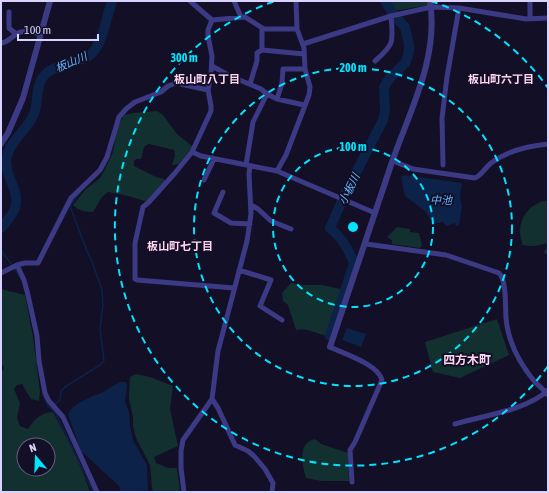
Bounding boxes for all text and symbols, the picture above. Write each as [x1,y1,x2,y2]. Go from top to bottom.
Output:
scale bar [18,16,98,42]
text: 100 m [24,23,51,37]
water label: 板山川 [53,49,89,74]
text: 300 m [170,51,198,65]
text: 200 m [339,61,367,75]
district label: 板山町八丁目 [174,73,240,85]
district label: 板山町六丁目 [468,73,534,85]
text: 100 m [339,140,367,154]
water label: 小板川 [336,171,362,206]
water label: 中池 [430,194,453,206]
centre of rings [346,220,360,234]
district label: 板山町七丁目 [147,240,213,252]
district label: 四方木町 [443,353,491,367]
north arrow [16,437,56,477]
text: N [28,441,38,454]

